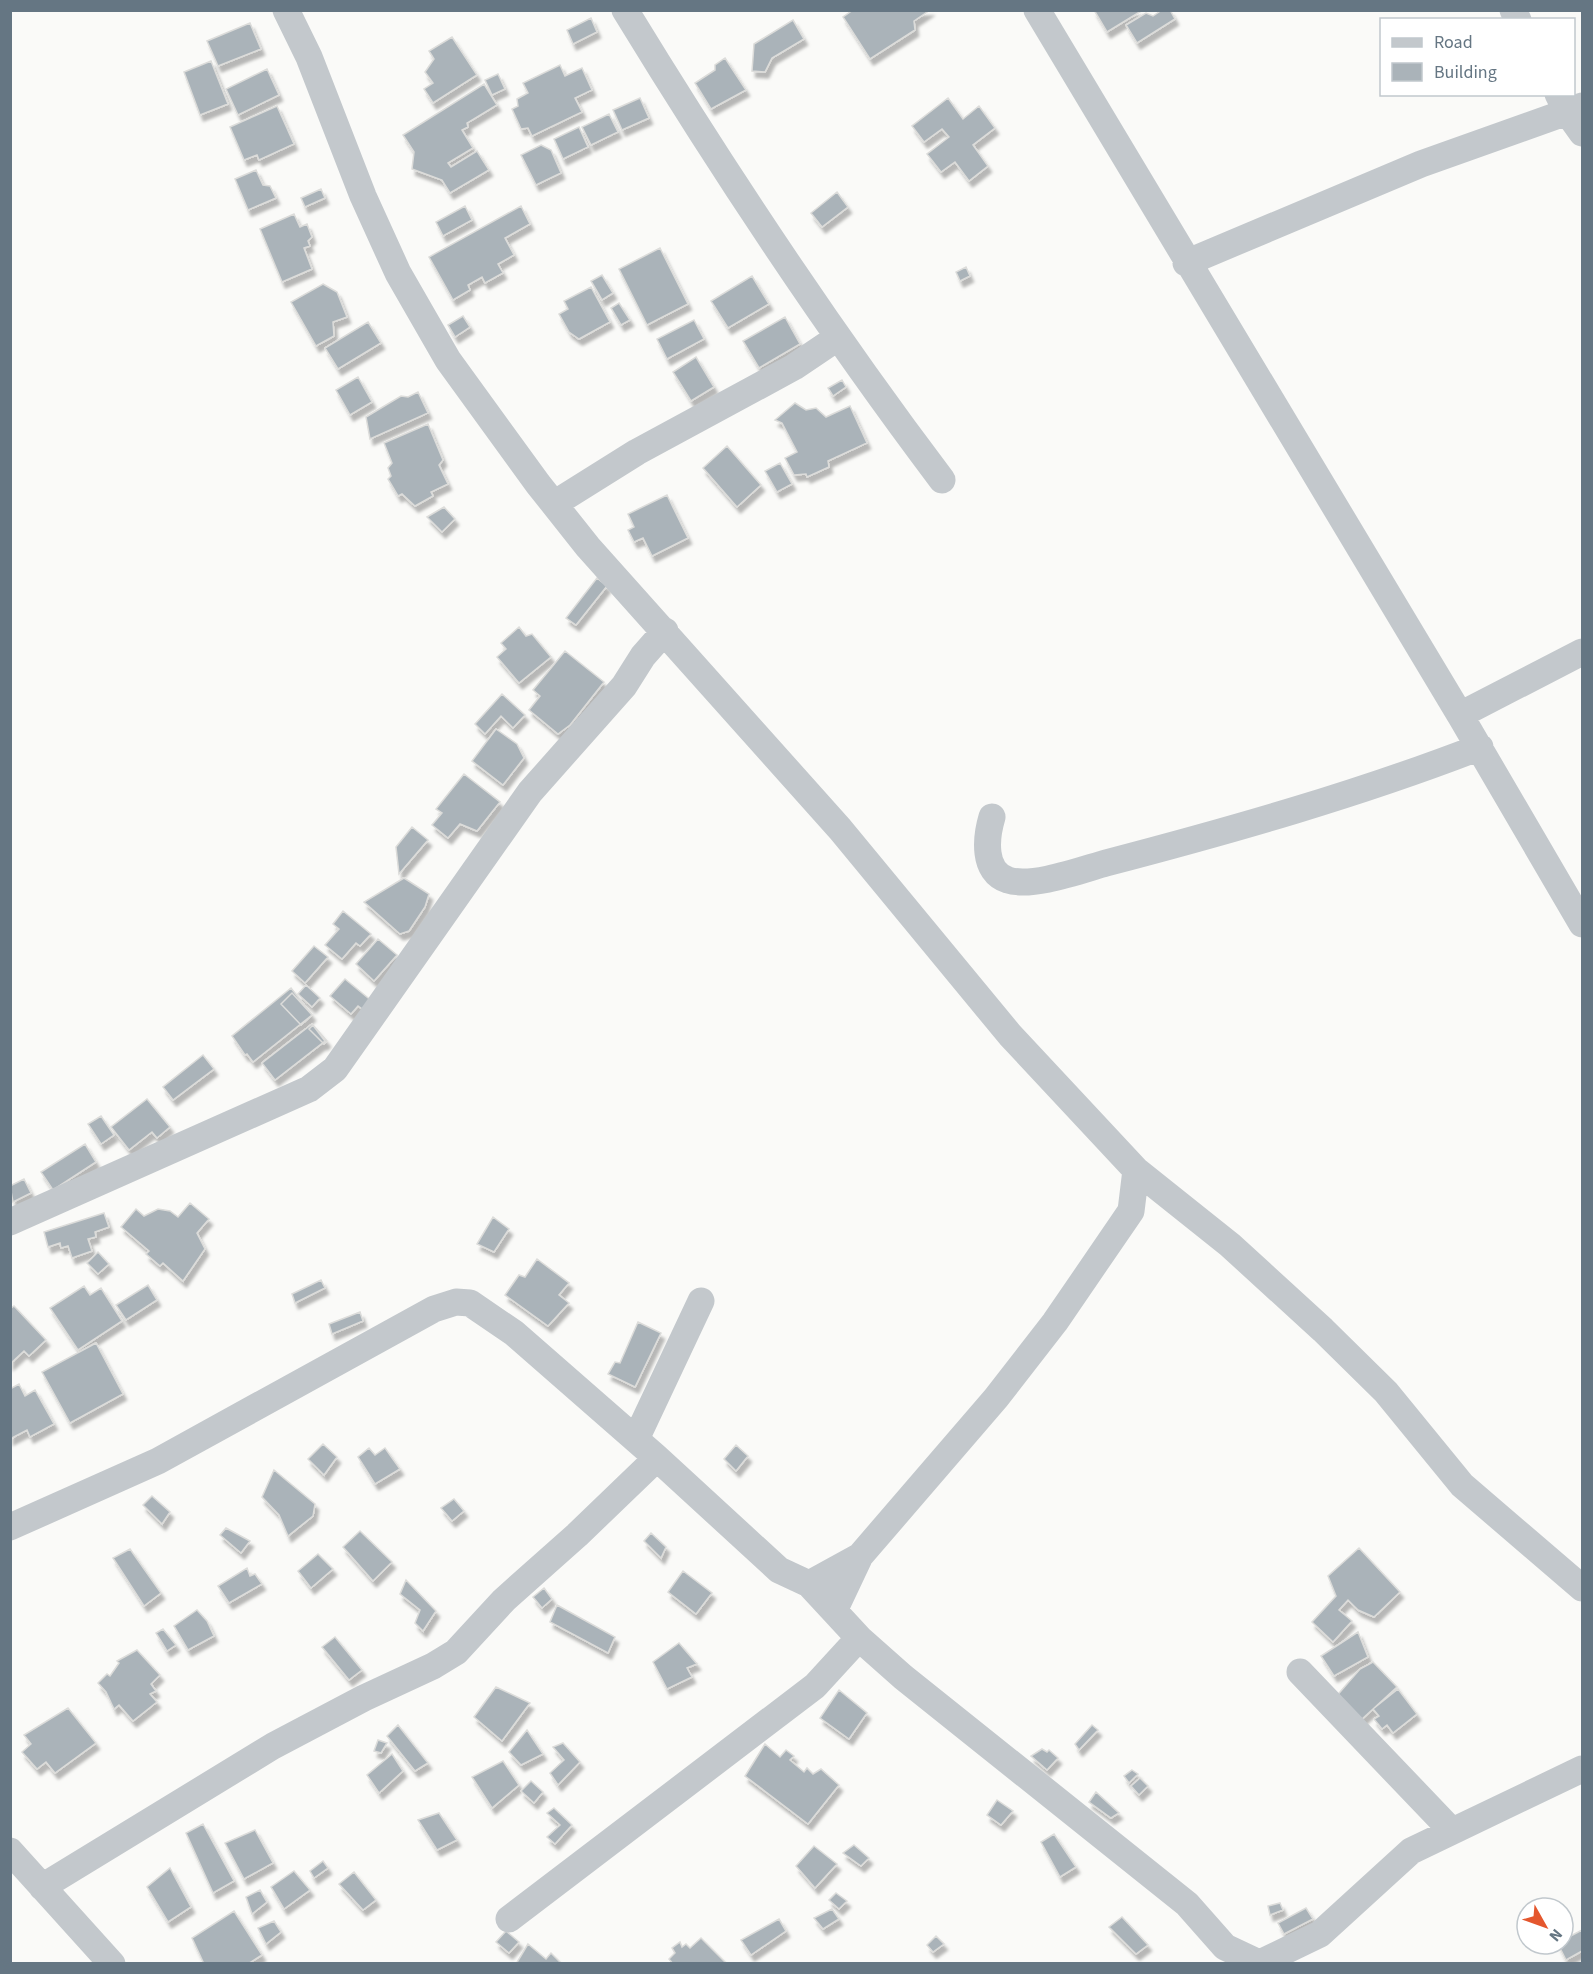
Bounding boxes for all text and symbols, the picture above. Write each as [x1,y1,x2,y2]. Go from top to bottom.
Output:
legend [1380,18,1575,96]
text: Road [1434,30,1473,55]
text: Building [1434,60,1497,85]
north arrow [1515,1896,1575,1956]
text: N [1544,1924,1568,1946]

